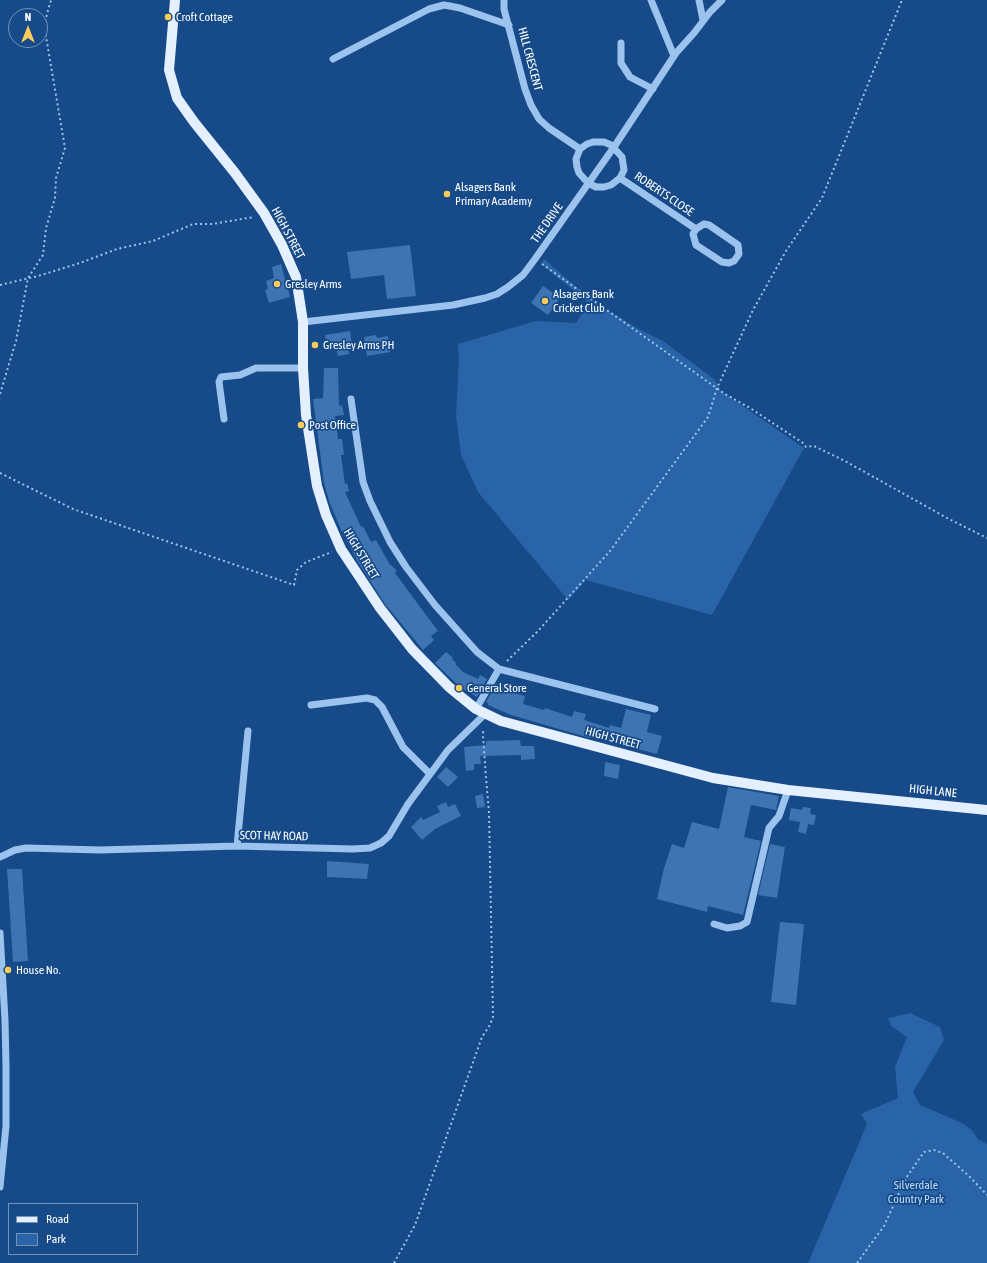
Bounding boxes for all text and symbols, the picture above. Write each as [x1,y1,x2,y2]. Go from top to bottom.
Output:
north arrow [8,8,48,48]
place label: Croft Cottage [176,10,233,24]
text: N [25,11,31,23]
marker: Croft Cottage [163,12,173,22]
street label: HILL CRESCENT [515,26,545,92]
street label: ROBERTS CLOSE [632,169,696,219]
place label: Alsagers Bank Primary Academy [455,180,532,208]
marker: Alsagers Bank Primary Academy [442,189,452,199]
street label: THE DRIVE [528,200,566,246]
street label: HIGH STREET [268,205,308,261]
place label: Gresley Arms [285,277,342,291]
marker: Gresley Arms [272,279,282,289]
place label: Alsagers Bank Cricket Club [553,287,614,315]
marker: Alsagers Bank Cricket Club [540,296,550,306]
place label: Gresley Arms PH [323,338,394,352]
marker: Gresley Arms PH [310,340,320,350]
place label: Post Office [309,418,356,432]
marker: Post Office [296,420,306,430]
street label: HIGH STREET [340,526,382,582]
place label: General Store [467,681,527,695]
marker: General Store [454,683,464,693]
street label: HIGH STREET [584,724,642,752]
street label: HIGH LANE [909,781,957,801]
street label: SCOT HAY ROAD [240,828,308,844]
place label: House No. [16,963,61,977]
marker: House No. [3,965,13,975]
park label: Silverdale Country Park [888,1178,944,1206]
legend [8,1203,138,1255]
text: Road [46,1212,69,1226]
text: Park [46,1232,66,1246]

